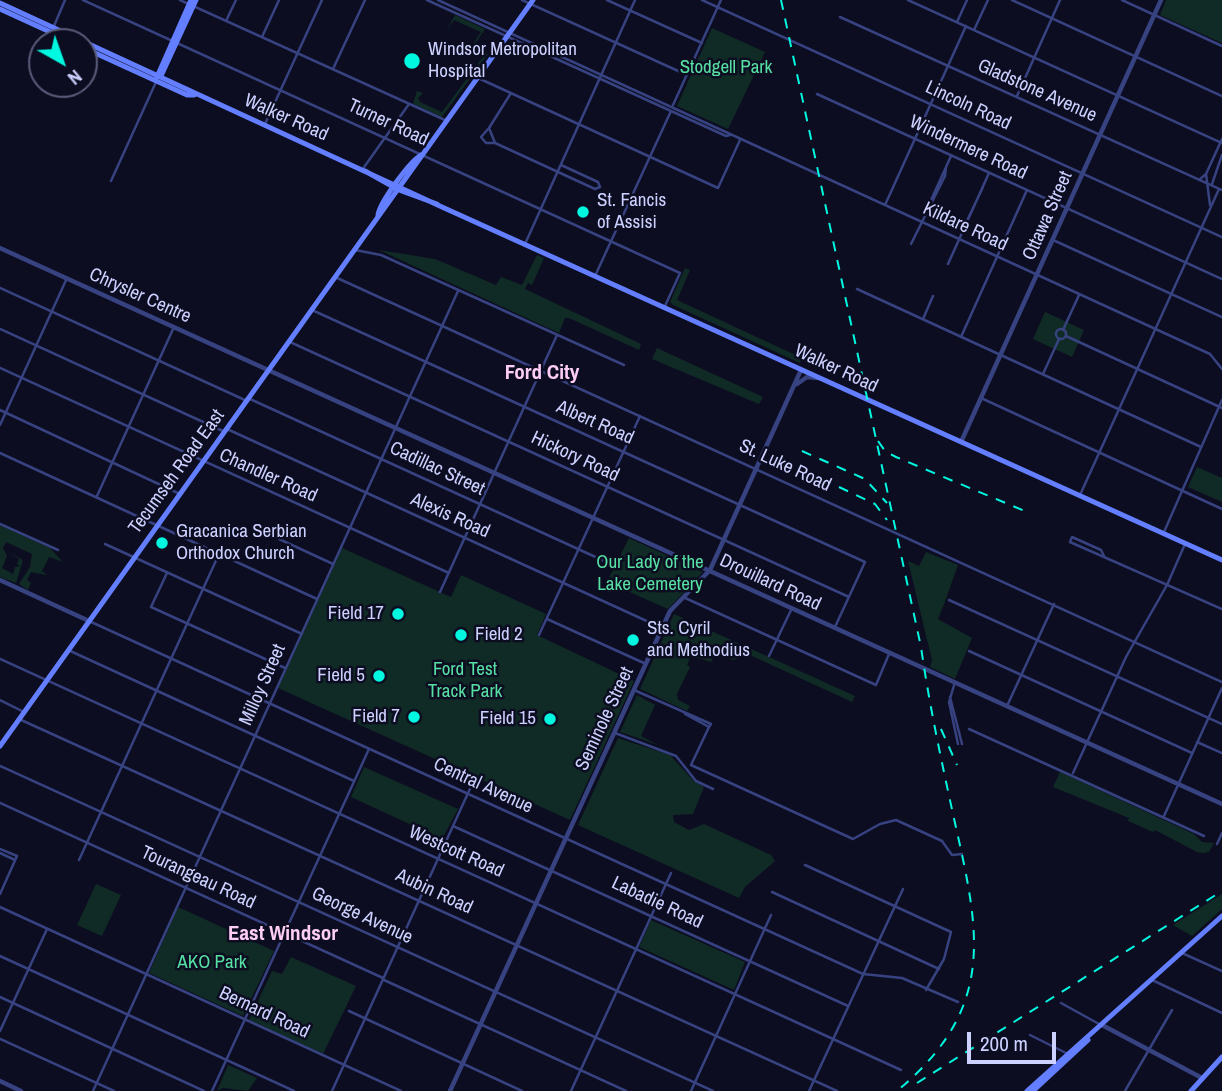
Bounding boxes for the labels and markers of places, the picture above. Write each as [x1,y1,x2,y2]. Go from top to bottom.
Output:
place label: Windsor Metropolitan Hospital [428,39,577,83]
marker: Windsor Metropolitan Hospital [402,51,422,71]
place label: St. Fancis of Assisi [597,190,666,234]
marker: St. Fancis of Assisi [575,204,591,220]
place label: Gracanica Serbian Orthodox Church [176,521,307,565]
marker: Gracanica Serbian Orthodox Church [154,535,170,551]
place label: Field 17 [328,603,384,625]
marker: Field 17 [390,606,406,622]
place label: Sts. Cyril and Methodius [647,618,750,662]
place label: Field 2 [475,624,523,646]
marker: Field 2 [453,627,469,643]
marker: Sts. Cyril and Methodius [625,632,641,648]
place label: Field 5 [317,665,365,687]
marker: Field 5 [371,668,387,684]
place label: Field 7 [352,706,400,728]
place label: Field 15 [480,708,536,730]
marker: Field 7 [406,709,422,725]
marker: Field 15 [542,711,558,727]

